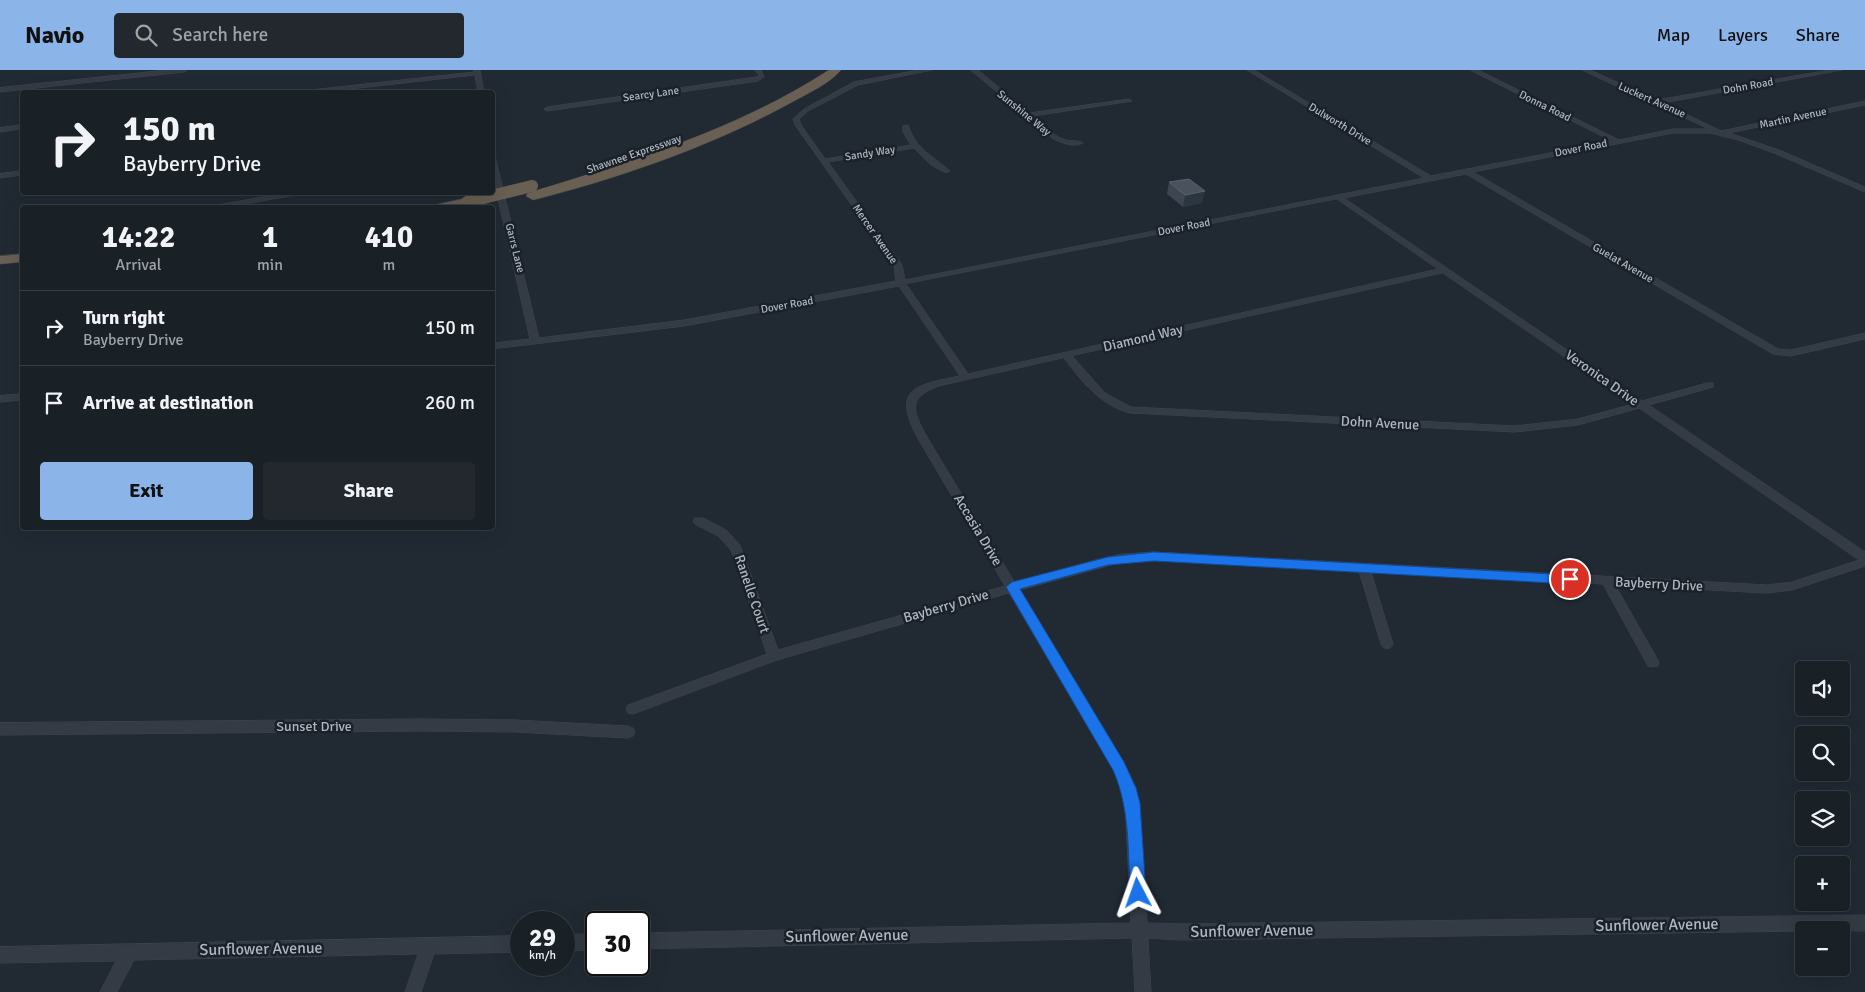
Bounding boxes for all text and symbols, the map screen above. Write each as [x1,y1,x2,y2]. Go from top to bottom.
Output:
search box [114,13,464,58]
text: Navio [25,20,84,50]
icon: search [132,21,160,49]
text: Search here [172,23,268,47]
text: Map [1657,24,1690,46]
text: Layers [1718,24,1768,46]
text: Share [1796,24,1840,46]
street label: Dohn Road [1722,75,1774,97]
street label: Luckert Avenue [1616,79,1688,121]
street label: Searcy Lane [622,84,680,104]
street label: Sunshine Way [995,87,1054,139]
street label: Donna Road [1517,88,1573,124]
street label: Dulworth Drive [1306,100,1374,148]
street label: Martin Avenue [1758,105,1828,131]
text: 150 m [123,107,216,150]
icon: right [40,110,105,175]
street label: Shawnee Expressway [585,131,684,176]
street label: Dover Road [1554,137,1608,159]
street label: Sandy Way [844,142,897,163]
text: Bayberry Drive [123,150,261,177]
street label: Mercer Avenue [850,202,900,266]
street label: Dover Road [1157,216,1211,238]
text: 14:22 [102,219,175,256]
text: 1 [262,219,278,256]
text: 410 [365,219,413,256]
street label: Garrs Lane [503,222,527,274]
street label: Guelat Avenue [1590,240,1656,286]
text: Arrival [115,255,162,275]
text: min [257,255,283,275]
text: m [383,255,395,275]
street label: Dover Road [760,294,814,316]
text: Turn right [83,306,165,330]
icon: right [40,314,68,342]
text: 150 m [425,316,475,340]
street label: Diamond Way [1101,320,1185,355]
text: Bayberry Drive [83,330,184,350]
street label: Veronica Drive [1562,346,1642,410]
icon: arrive [40,389,68,417]
text: Arrive at destination [83,391,254,415]
text: 260 m [425,391,475,415]
street label: Dohn Avenue [1340,412,1420,434]
button: Exit [40,462,253,520]
button: Share [263,462,475,520]
street label: Accasia Drive [950,491,1006,569]
street label: Ranelle Court [731,553,773,635]
pin [1549,558,1591,600]
icon: arrive [1556,565,1584,593]
street label: Bayberry Drive [1615,573,1703,595]
street label: Bayberry Drive [901,586,991,626]
map controls [1795,661,1850,976]
button: sound [1795,661,1850,716]
street label: Sunset Drive [276,718,352,735]
button: search [1795,726,1850,781]
button: layers [1795,791,1850,846]
button: + [1795,856,1850,911]
position arrow [1111,866,1163,918]
speed limit sign: 30 [585,911,650,976]
street label: Sunflower Avenue [1595,914,1719,936]
street label: Sunflower Avenue [1190,920,1314,942]
button: − [1795,921,1850,976]
text: 29 [529,922,556,953]
street label: Sunflower Avenue [785,925,909,947]
street label: Sunflower Avenue [199,938,323,960]
text: km/h [529,948,556,963]

